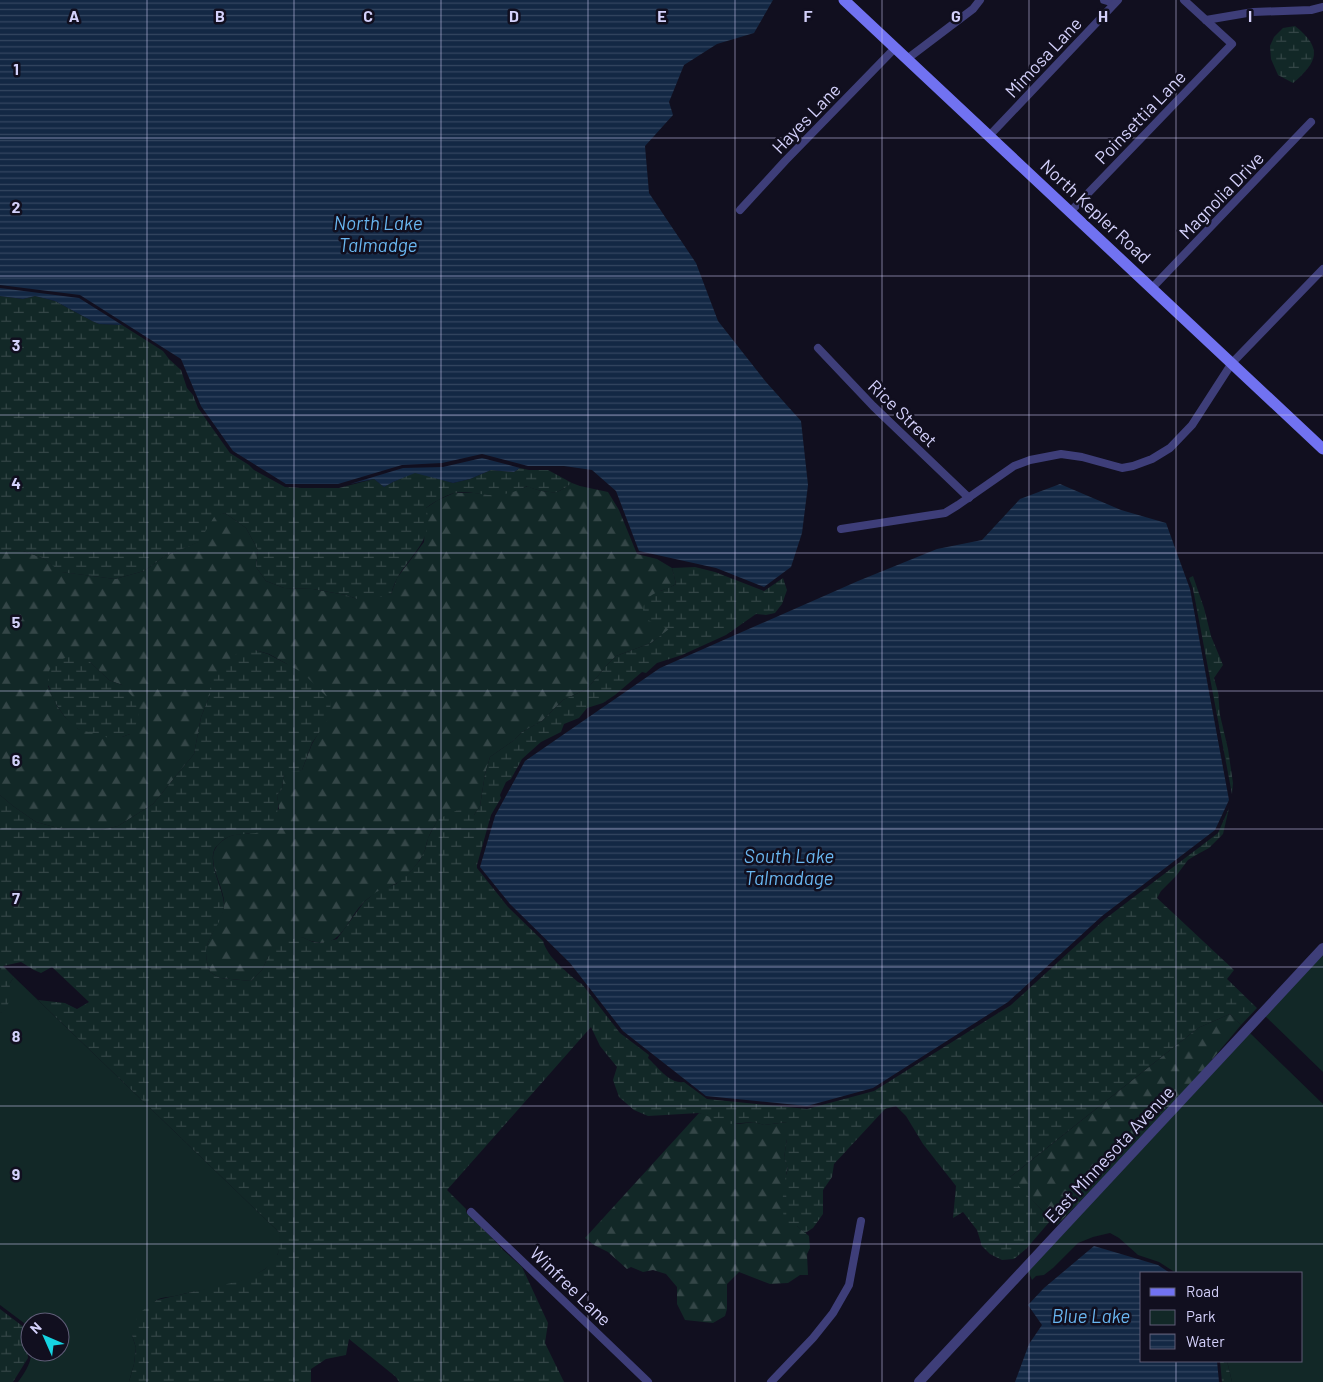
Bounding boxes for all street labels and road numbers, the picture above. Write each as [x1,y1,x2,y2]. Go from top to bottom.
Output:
street label: Mimosa Lane [1000,12,1086,102]
street label: Poinsettia Lane [1090,66,1190,168]
street label: Hayes Lane [767,78,845,158]
street label: Magnolia Drive [1174,147,1268,243]
street label: North Kepler Road [1036,154,1156,268]
street label: Rice Street [864,375,942,451]
street label: East Minnesota Avenue [1040,1081,1178,1227]
street label: Winfree Lane [526,1242,616,1330]

